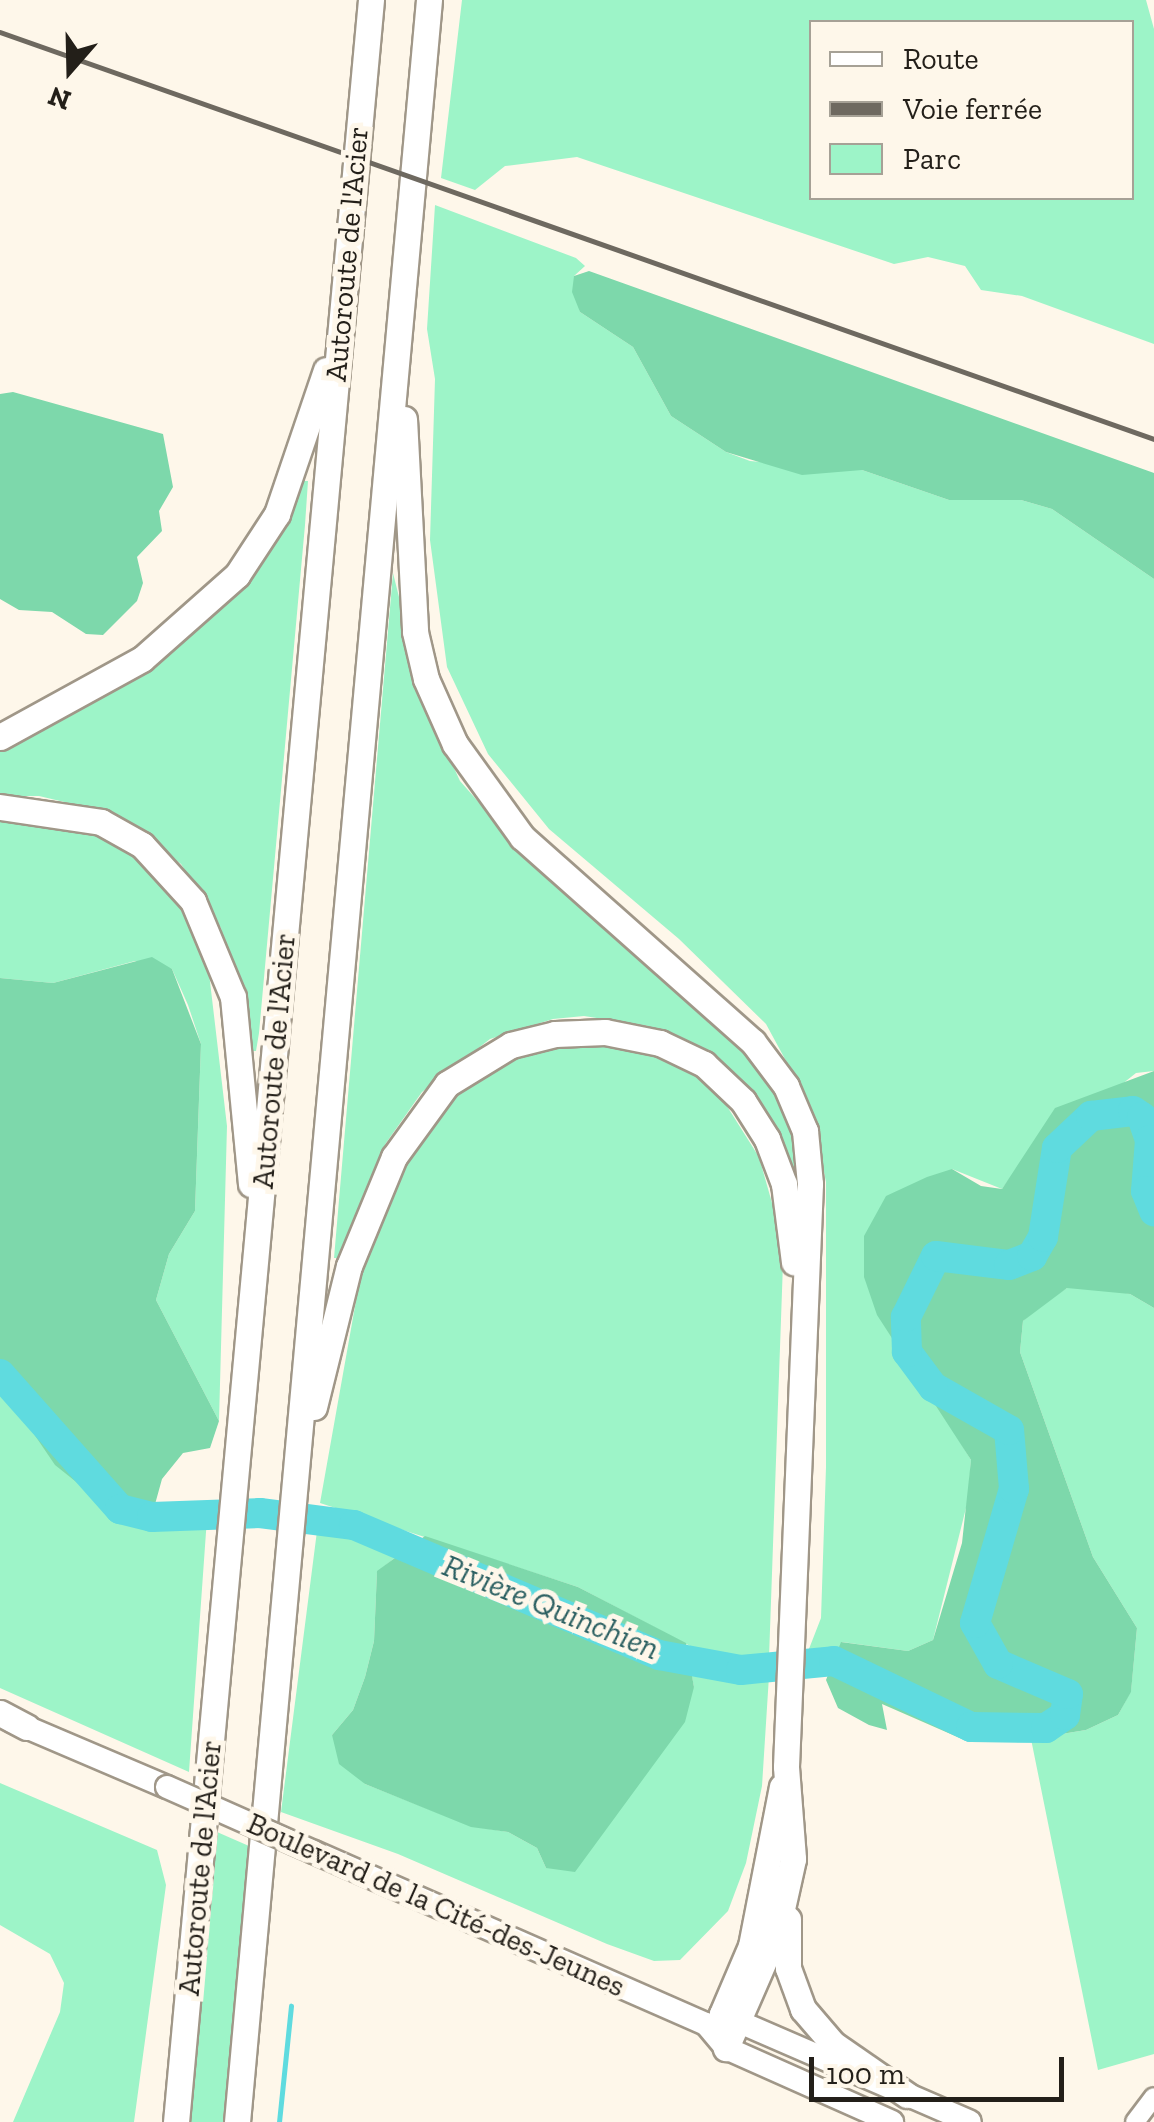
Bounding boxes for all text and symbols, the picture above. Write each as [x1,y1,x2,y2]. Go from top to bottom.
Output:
north arrow [20,20,120,120]
legend [809,20,1134,200]
text: Route [903,41,979,77]
text: N [44,80,75,118]
text: Voie ferrée [903,91,1042,127]
street label: Autoroute de l'Acier [318,125,376,383]
text: Parc [903,141,961,177]
street label: Autoroute de l'Acier [245,932,303,1190]
water label: Rivière Quinchien [437,1546,665,1668]
street label: Autoroute de l'Acier [171,1739,229,1997]
street label: Boulevard de la Cité-des-Jeunes [242,1805,630,2005]
scale bar [814,2037,1069,2099]
text: 100 m [826,2056,905,2092]

